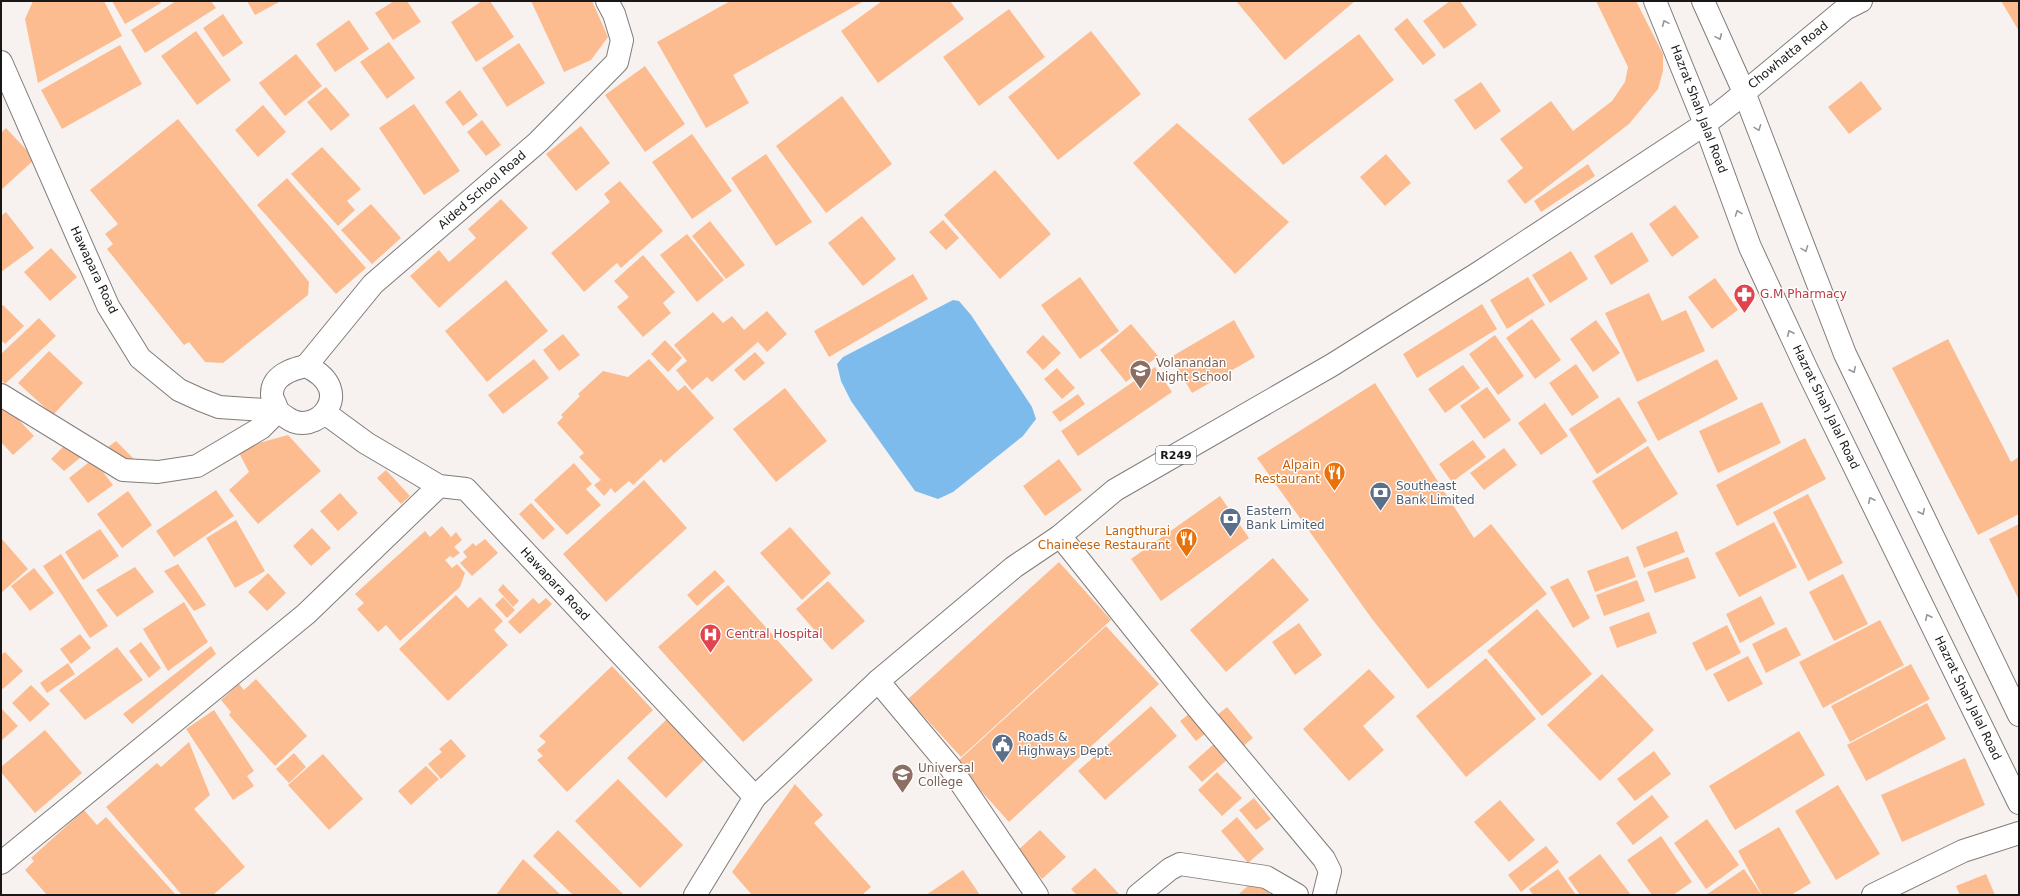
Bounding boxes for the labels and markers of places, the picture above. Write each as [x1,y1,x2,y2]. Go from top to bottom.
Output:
pharmacy icon: G.M Pharmacy [1731,281,1757,314]
place label: G.M Pharmacy [1760,287,1847,301]
place label: Volanandan Night School [1156,356,1232,384]
school or university icon: Volanandan Night School [1128,357,1154,390]
place label: Alpain Restaurant [1254,458,1320,486]
restaurant icon: Alpain Restaurant [1322,459,1348,492]
place label: Southeast Bank Limited [1396,479,1475,507]
bank icon: Southeast Bank Limited [1368,480,1394,513]
place label: Eastern Bank Limited [1246,504,1325,532]
bank icon: Eastern Bank Limited [1217,505,1243,538]
place label: Langthurai Chaineese Restaurant [1038,524,1170,552]
restaurant icon: Langthurai Chaineese Restaurant [1173,525,1199,558]
hospital icon: Central Hospital [697,621,723,654]
place label: Central Hospital [726,627,822,641]
place label: Roads & Highways Dept. [1018,730,1113,758]
public building icon: Roads & Highways Dept. [989,731,1015,764]
place label: Universal College [918,761,974,789]
school or university icon: Universal College [889,762,915,795]

